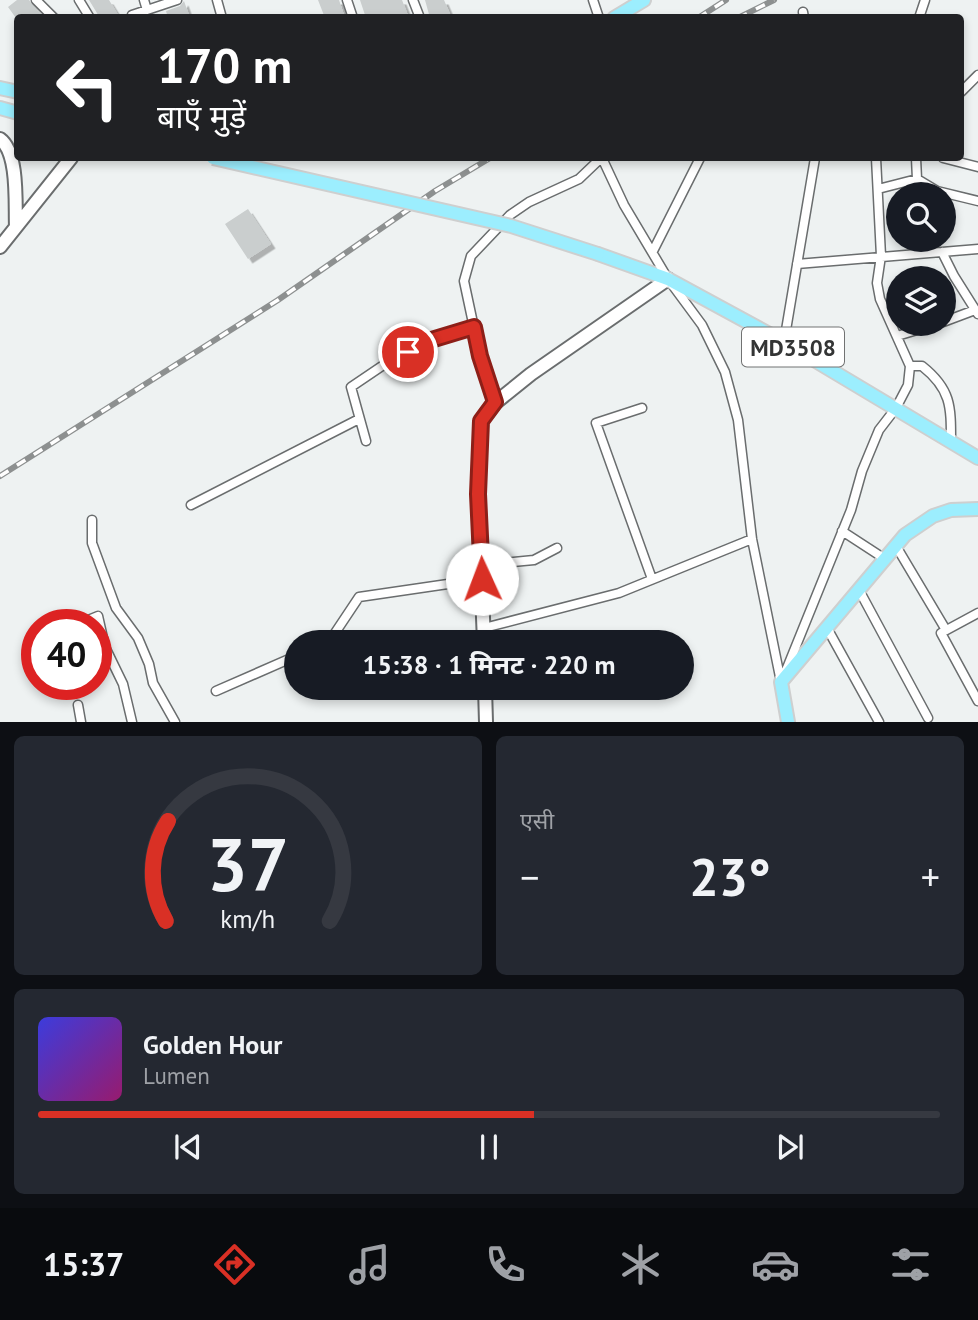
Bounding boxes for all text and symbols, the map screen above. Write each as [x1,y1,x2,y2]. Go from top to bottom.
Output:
text: 170 m [157,33,292,97]
icon: left [42,42,133,133]
text: बाएँ मुड़ें [157,95,246,137]
map controls [886,182,956,336]
button: search [886,182,956,252]
button: layers [886,266,956,336]
pin [378,322,438,382]
road number: MD3508 [742,328,844,366]
icon: arrive [389,333,427,371]
position arrow [445,542,519,616]
speed limit sign: 40 [21,609,112,700]
text: 15:38 · 1 मिनट · 220 m [362,648,616,681]
text: एसी [520,806,554,835]
text: 37 [207,818,289,912]
text: 23° [689,843,771,910]
text: − [520,852,539,901]
text: + [921,852,940,901]
text: km/h [221,903,275,935]
text: Golden Hour [143,1028,282,1061]
text: Lumen [143,1061,210,1090]
icon: previous [169,1128,207,1166]
icon: pause [470,1128,508,1166]
icon: next [771,1128,809,1166]
icon: directions [210,1240,259,1289]
icon: music [345,1240,394,1289]
icon: phone [481,1240,530,1289]
icon: climate [616,1240,665,1289]
icon: car [751,1240,800,1289]
icon: filters [886,1240,935,1289]
text: 15:37 [43,1243,124,1285]

